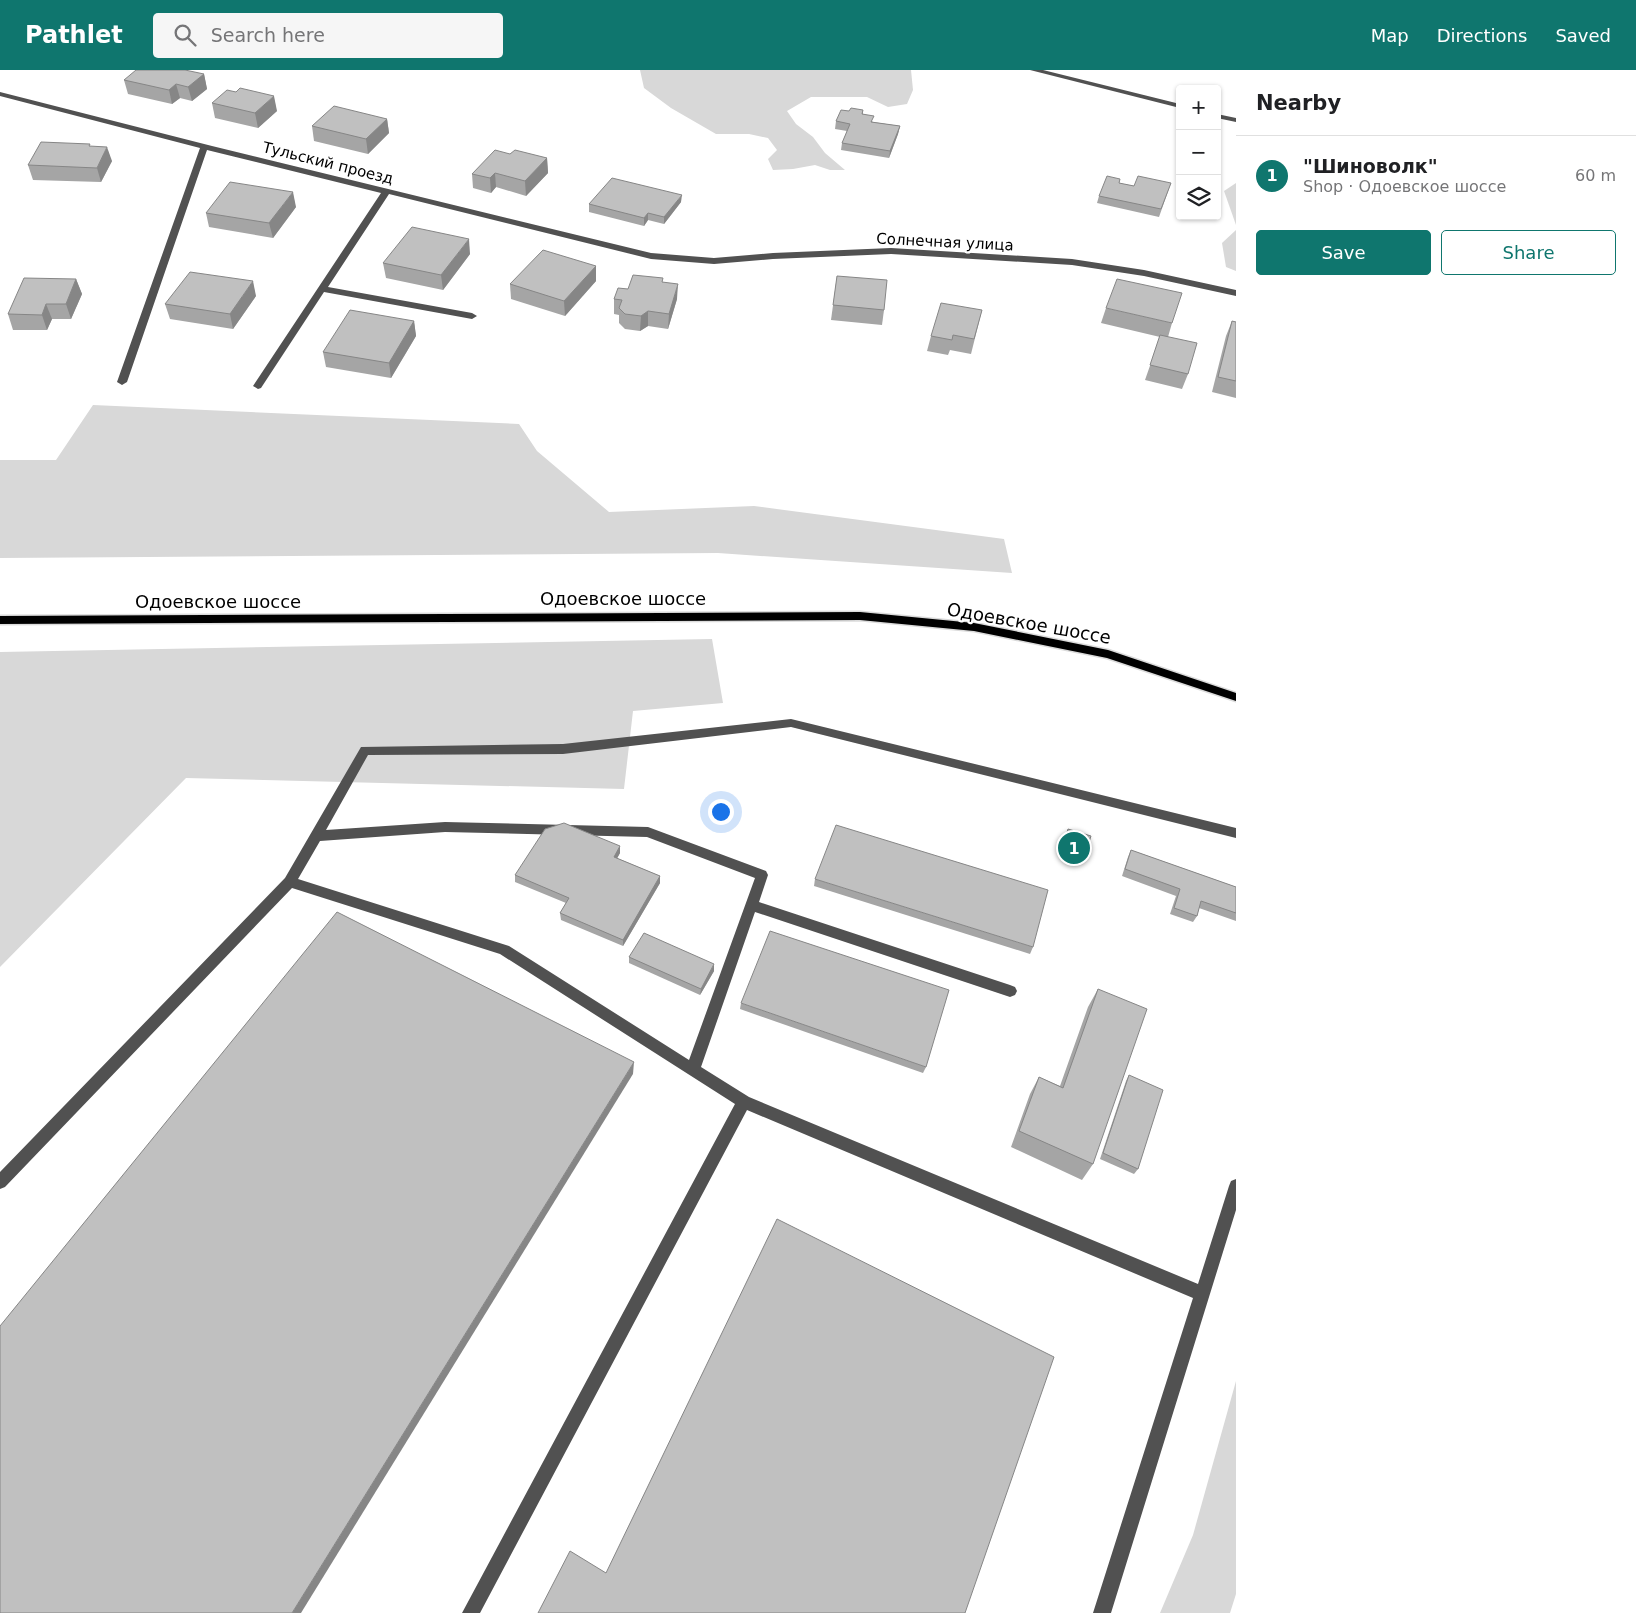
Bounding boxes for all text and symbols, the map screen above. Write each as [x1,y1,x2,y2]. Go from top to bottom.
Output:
search box [153,13,503,58]
text: Pathlet [25,21,123,49]
icon: search [171,21,199,49]
text: Search here [211,24,325,46]
text: Map [1371,25,1409,46]
text: Directions [1437,25,1527,46]
text: Saved [1555,25,1611,46]
map controls [1176,85,1221,220]
button: + [1176,85,1221,130]
text: Nearby [1256,91,1341,115]
button: − [1176,130,1221,175]
street label: Тульский проезд [260,138,395,188]
text: "Шиноволк" [1303,155,1438,177]
text: 1 [1266,166,1278,185]
text: 60 m [1575,166,1616,185]
button: layers [1176,175,1221,220]
text: Shop · Одоевское шоссе [1303,177,1506,196]
street label: Солнечная улица [876,229,1014,255]
button: Save [1256,230,1431,275]
button: Share [1441,230,1616,275]
street label: Одоевское шоссе [540,588,706,609]
street label: Одоевское шоссе [135,591,301,612]
street label: Одоевское шоссе [945,598,1113,648]
your location [708,799,734,825]
pin: 1 [1058,829,1090,867]

